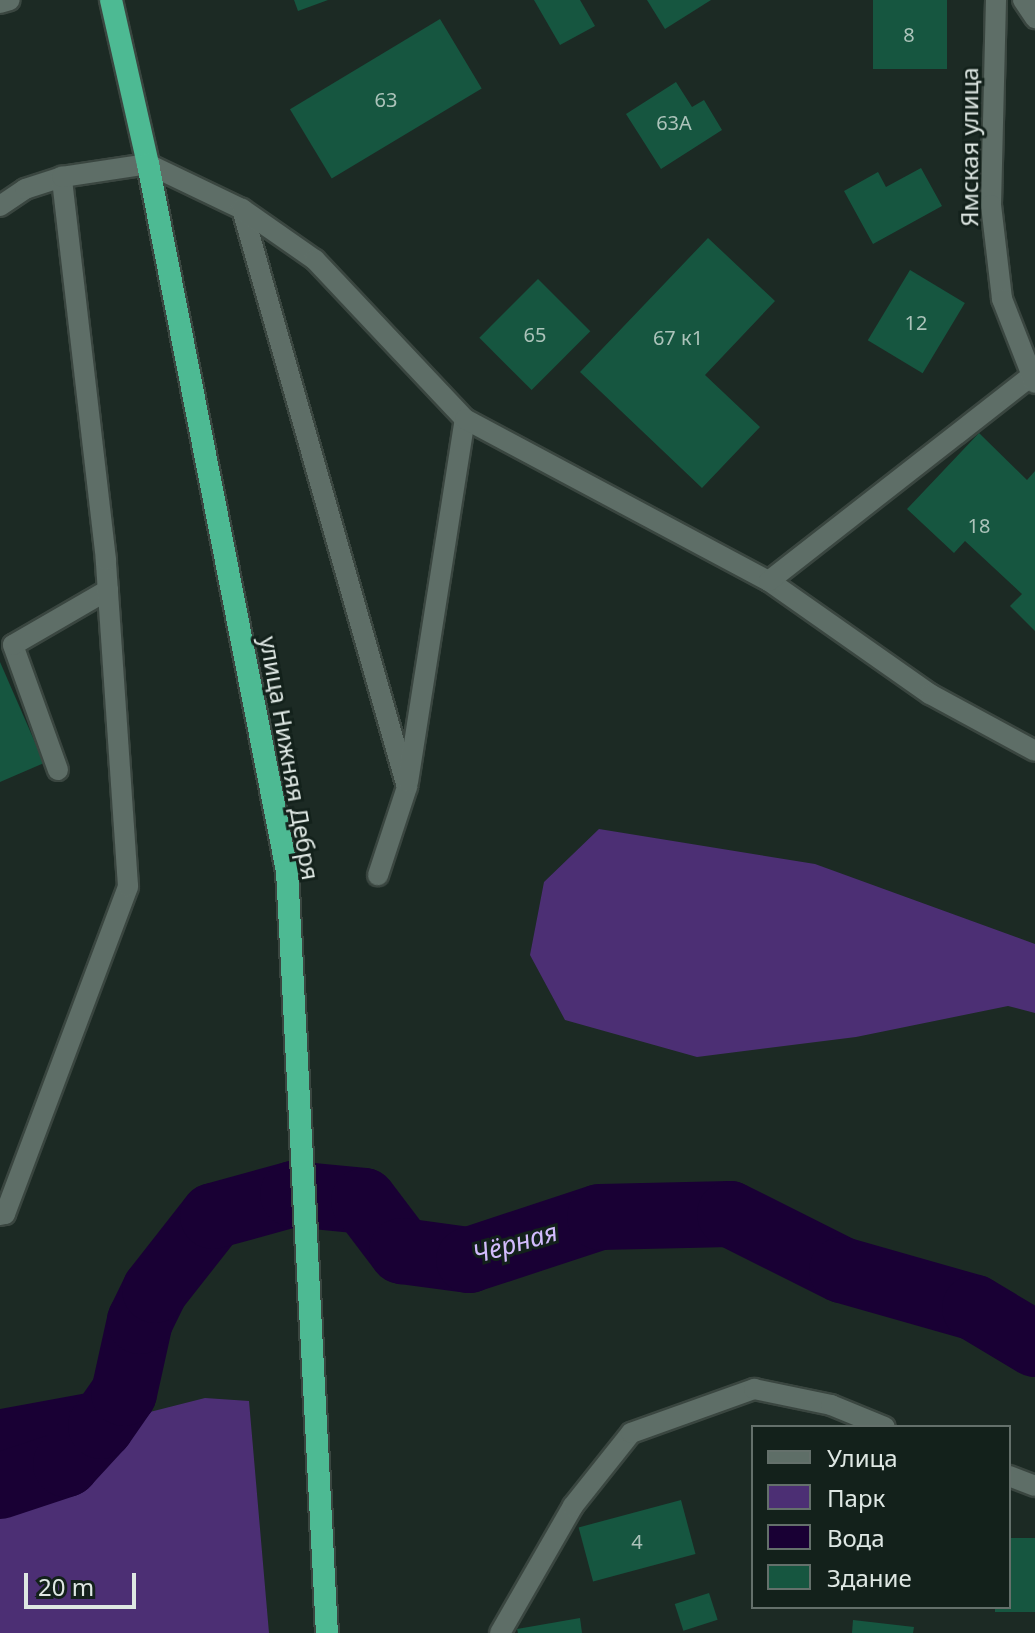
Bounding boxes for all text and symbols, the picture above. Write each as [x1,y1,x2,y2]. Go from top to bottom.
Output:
house number: 8 [903,22,915,46]
street label: Ямская улица [955,67,983,227]
house number: 63 [375,87,397,111]
house number: 63А [656,110,692,134]
house number: 12 [905,310,927,334]
house number: 65 [524,322,546,346]
house number: 67 к1 [653,325,703,349]
house number: 18 [968,513,990,537]
street label: улица Нижняя Дебря [254,634,326,882]
water label: Чёрная [469,1216,561,1270]
legend [751,1425,1011,1609]
text: Улица [827,1441,898,1474]
text: Парк [827,1481,885,1514]
text: Вода [827,1521,885,1554]
house number: 4 [631,1529,643,1553]
scale bar [28,1557,140,1607]
text: Здание [827,1561,912,1594]
text: 20 m [38,1570,94,1603]

